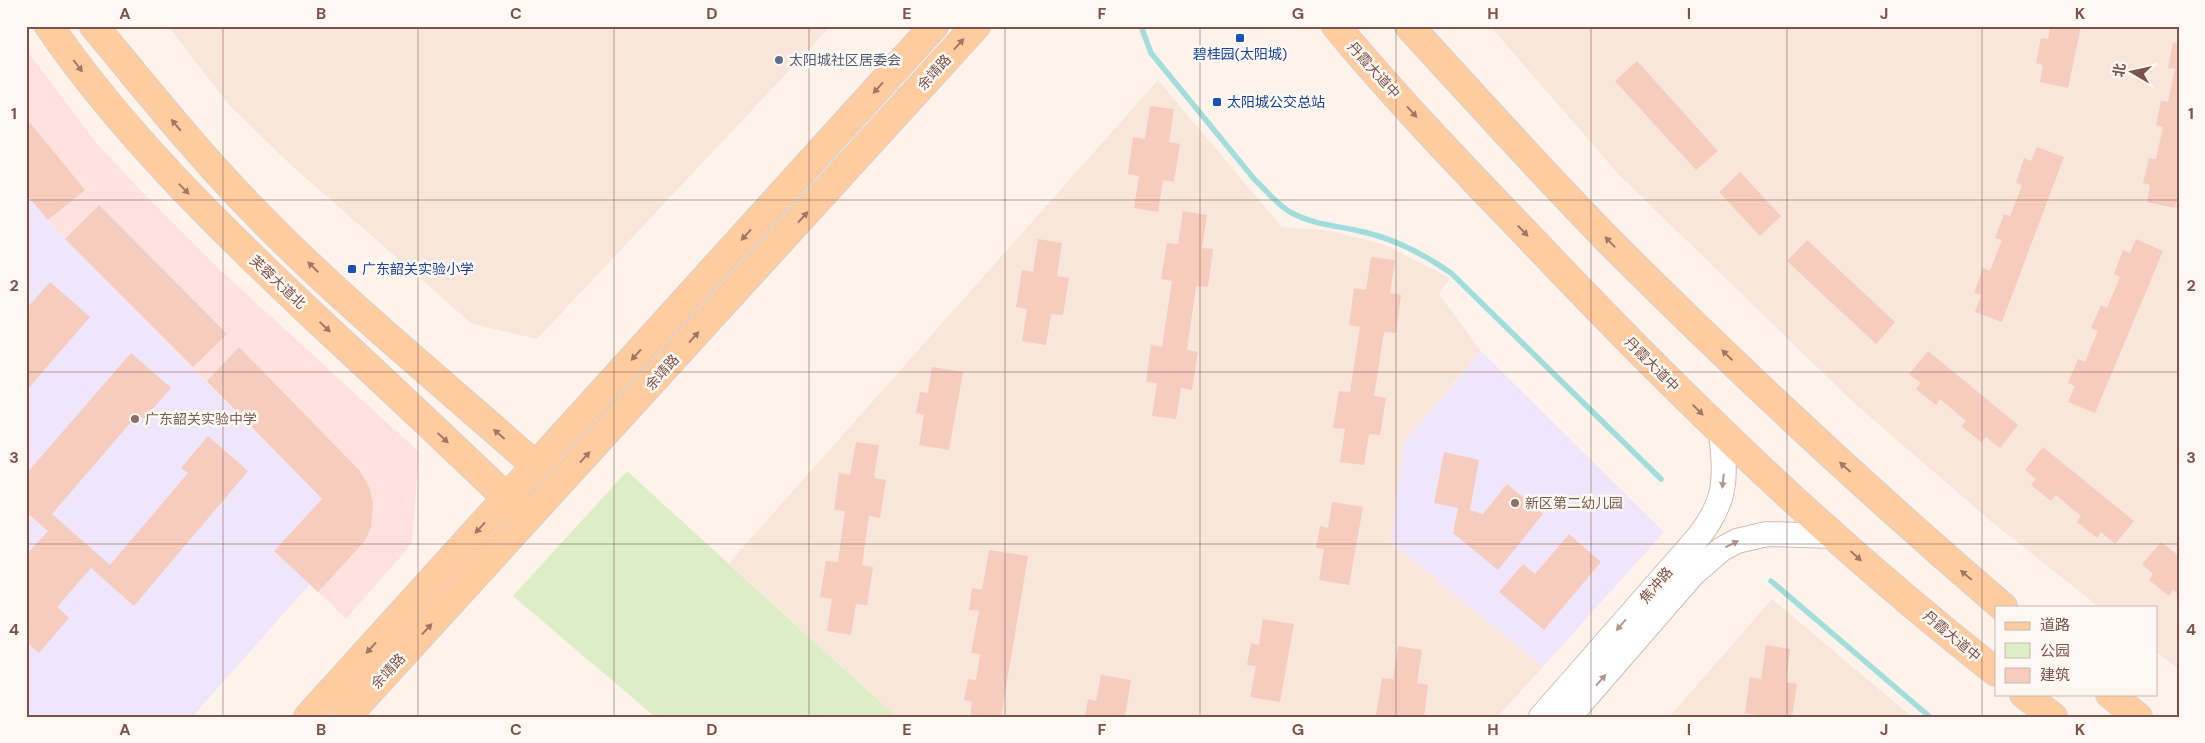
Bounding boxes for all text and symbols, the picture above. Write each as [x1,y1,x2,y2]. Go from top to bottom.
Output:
text: A [119,3,131,24]
text: B [316,3,326,24]
text: C [510,3,522,24]
text: D [706,3,718,24]
text: E [902,3,912,24]
text: F [1098,3,1107,24]
text: G [1292,3,1304,24]
text: H [1487,3,1499,24]
text: I [1687,3,1691,24]
text: J [1880,3,1888,24]
text: K [2075,3,2086,24]
marker: 碧桂园(太阳城) [1234,32,1246,44]
one-way arrow [954,38,965,51]
street label: 丹霞大道中 [1344,38,1404,102]
place label: 碧桂园(太阳城) [1193,45,1287,63]
north arrow [2108,48,2158,98]
street label: 余靖路 [913,50,955,94]
place label: 太阳城社区居委会 [789,51,901,69]
marker: 太阳城社区居委会 [773,54,785,66]
one-way arrow [72,59,83,72]
text: 北 [2109,62,2129,78]
one-way arrow [872,82,884,94]
place label: 太阳城公交总站 [1227,93,1325,111]
marker: 太阳城公交总站 [1211,96,1223,108]
text: 1 [11,103,17,124]
text: 1 [2188,103,2194,124]
one-way arrow [1407,106,1418,119]
one-way arrow [171,119,182,132]
one-way arrow [178,182,190,194]
one-way arrow [797,211,809,223]
one-way arrow [1517,225,1529,237]
one-way arrow [740,228,751,241]
one-way arrow [1604,236,1616,248]
street label: 芙蓉大道北 [246,252,310,312]
place label: 广东韶关实验小学 [362,260,474,278]
one-way arrow [307,262,319,274]
marker: 广东韶关实验小学 [346,263,358,275]
text: 2 [9,275,19,296]
text: 2 [2186,275,2196,296]
one-way arrow [318,321,330,333]
one-way arrow [688,331,700,343]
street label: 丹霞大道中 [1621,333,1683,395]
one-way arrow [631,349,642,362]
one-way arrow [1721,349,1733,361]
street label: 余靖路 [641,350,683,394]
one-way arrow [1692,404,1704,416]
place label: 广东韶关实验中学 [145,410,257,428]
marker: 广东韶关实验中学 [129,413,141,425]
one-way arrow [494,428,506,440]
one-way arrow [437,432,449,444]
text: 3 [9,447,19,468]
text: 3 [2186,447,2196,468]
one-way arrow [579,452,591,464]
one-way arrow [1839,461,1851,473]
one-way arrow [1719,474,1727,490]
place label: 新区第二幼儿园 [1525,494,1623,512]
marker: 新区第二幼儿园 [1509,497,1521,509]
one-way arrow [474,522,486,534]
one-way arrow [1725,540,1739,548]
one-way arrow [1850,550,1863,561]
street label: 焦冲路 [1635,563,1677,607]
one-way arrow [1961,569,1973,581]
legend [1995,606,2158,696]
street label: 丹霞大道中 [1919,607,1985,665]
text: 道路 [2040,615,2070,635]
text: 4 [9,619,19,640]
one-way arrow [1615,619,1627,631]
text: 4 [2186,619,2196,640]
one-way arrow [421,624,433,636]
text: 公园 [2040,641,2070,661]
one-way arrow [365,642,376,655]
street label: 余靖路 [367,650,409,692]
text: 建筑 [2040,665,2070,685]
one-way arrow [1595,674,1606,686]
text: A [119,719,131,740]
text: B [316,719,326,740]
text: C [510,719,522,740]
text: D [706,719,718,740]
text: E [902,719,912,740]
text: F [1098,719,1107,740]
text: G [1292,719,1304,740]
text: H [1487,719,1499,740]
text: I [1687,719,1691,740]
text: J [1880,719,1888,740]
text: K [2075,719,2086,740]

